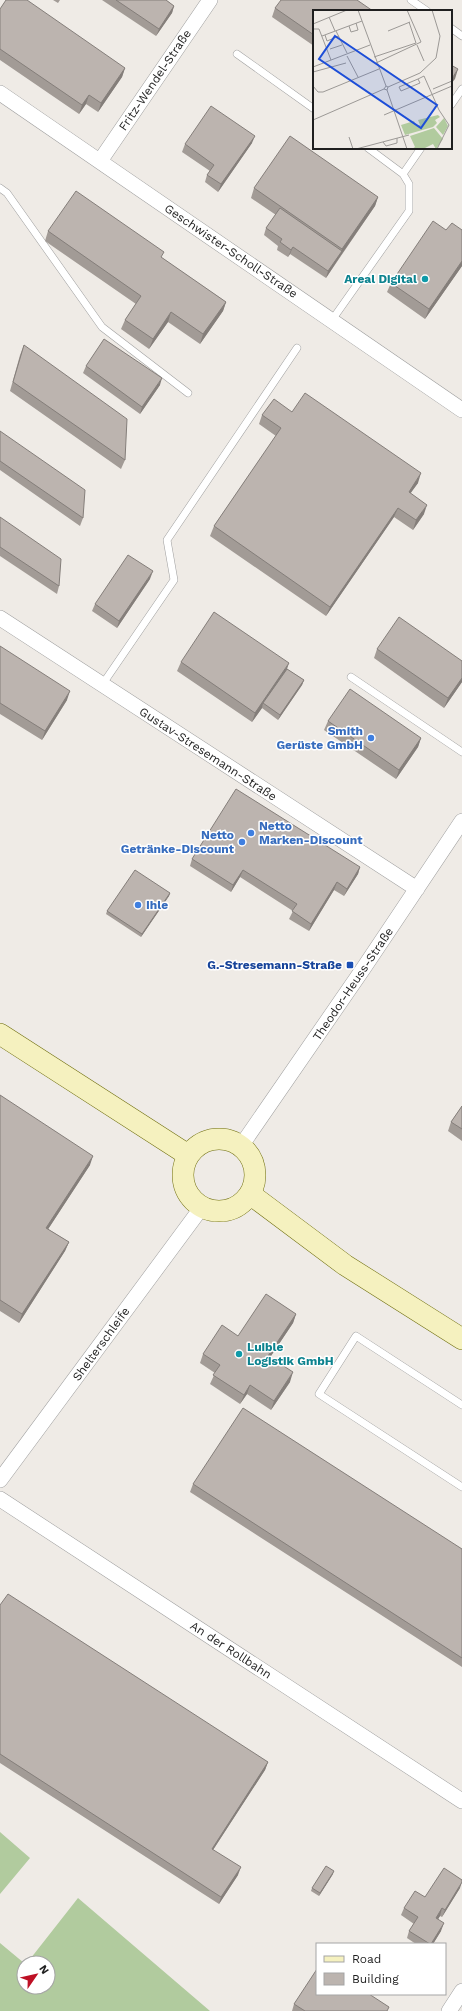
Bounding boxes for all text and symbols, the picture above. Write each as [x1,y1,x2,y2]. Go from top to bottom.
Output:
inset map [313,10,452,149]
street label: Fritz-Wendel-Straße [116,27,194,133]
street label: Geschwister-Scholl-Straße [162,201,300,301]
place label: Areal Digital [344,272,417,286]
marker: Areal Digital [420,274,430,284]
street label: Gustav-Stresemann-Straße [137,704,279,804]
place label: Smith Gerüste GmbH [276,724,363,752]
marker: Smith Gerüste GmbH [366,733,376,743]
place label: Netto Marken-Discount [259,819,363,847]
place label: Netto Getränke-Discount [121,828,235,856]
marker: Netto Marken-Discount [246,828,256,838]
marker: Netto Getränke-Discount [237,837,247,847]
place label: Ihle [146,898,168,912]
marker: Ihle [133,900,143,910]
street label: Theodor-Heuss-Straße [310,925,396,1043]
place label: G.-Stresemann-Straße [207,958,342,972]
marker: G.-Stresemann-Straße [345,960,355,970]
street label: Shelterschleife [70,1304,133,1384]
place label: Luible Logistik GmbH [247,1340,334,1368]
marker: Luible Logistik GmbH [234,1349,244,1359]
street label: An der Rollbahn [188,1619,274,1681]
legend [316,1943,446,1995]
text: Road [352,1952,381,1966]
north arrow [16,1955,56,1995]
text: N [36,1963,52,1977]
text: Building [352,1972,399,1986]

